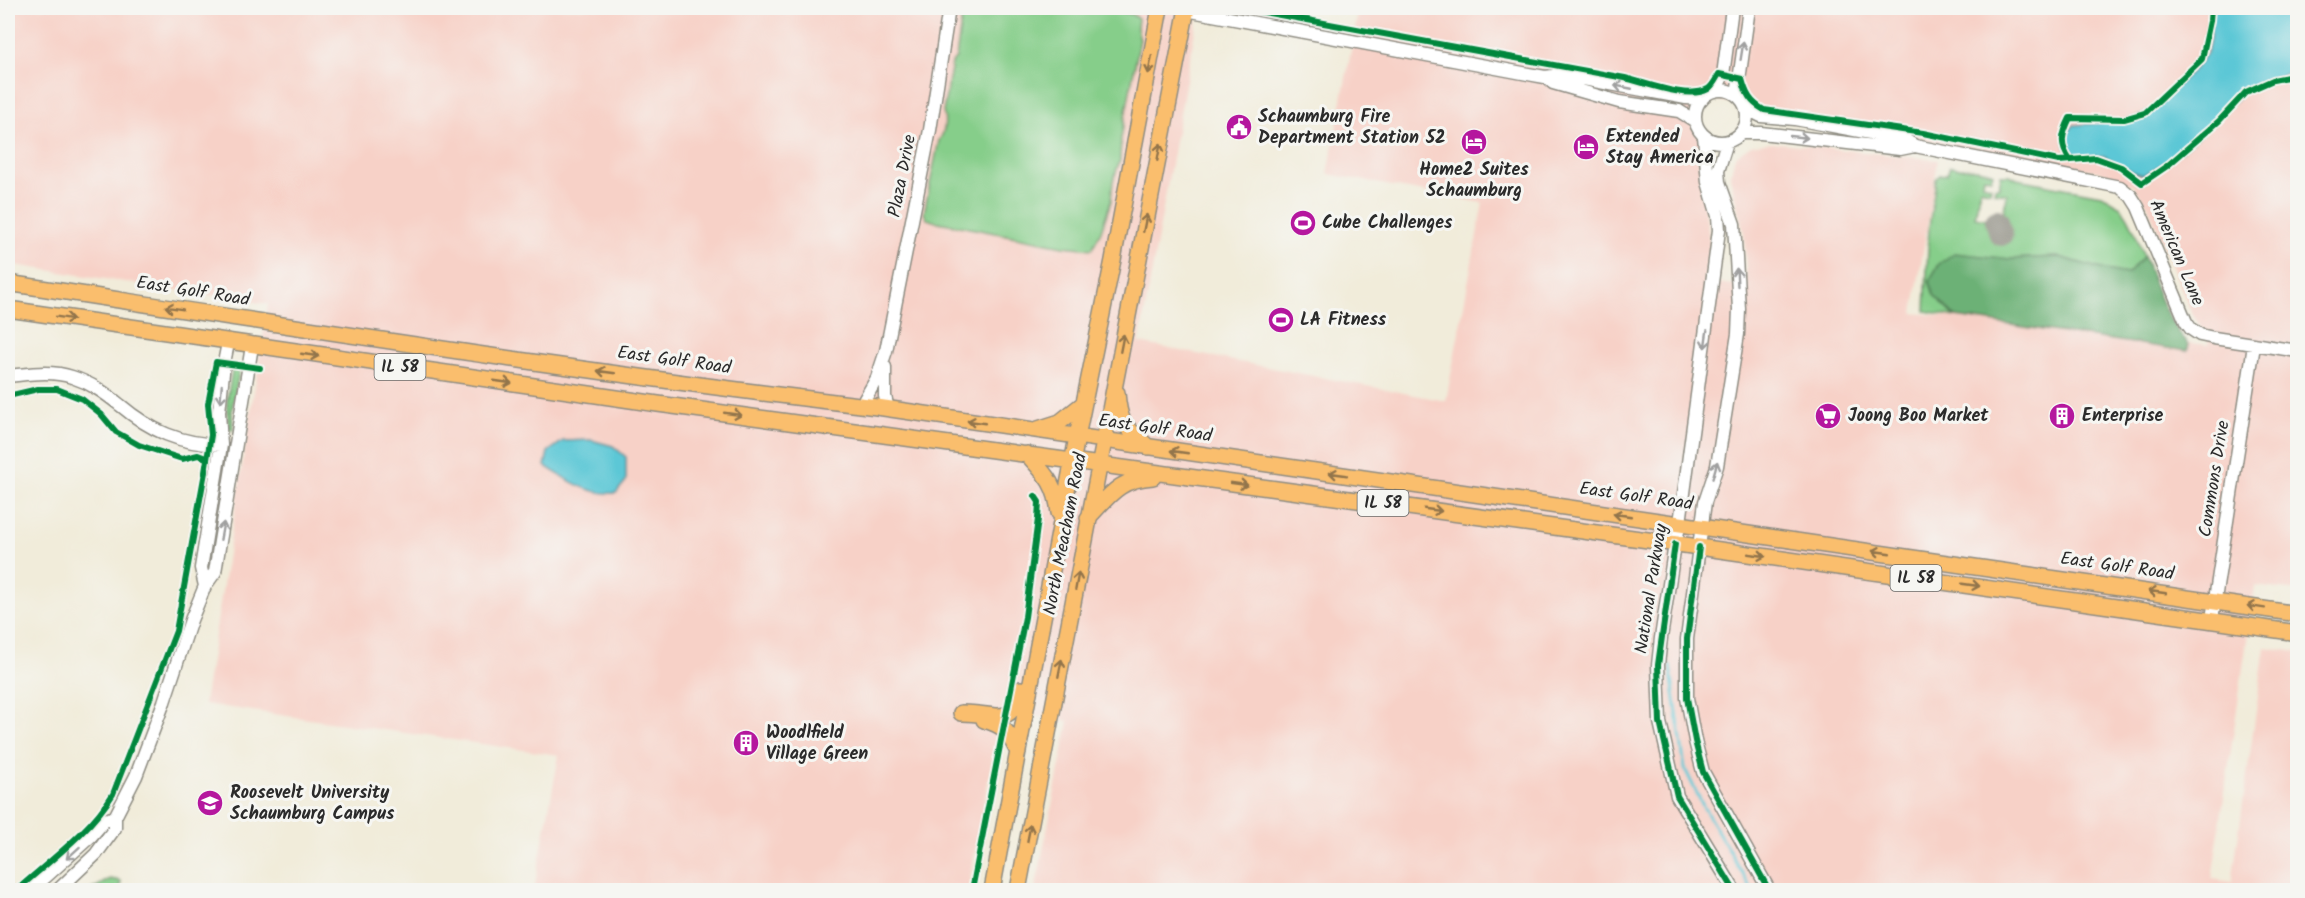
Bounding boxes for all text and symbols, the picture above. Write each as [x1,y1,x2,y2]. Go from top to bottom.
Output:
one-way arrow [1737,42,1748,62]
one-way arrow [1144,55,1155,74]
one-way arrow [1614,82,1633,93]
place label: Schaumburg Fire Department Station 52 [1258,103,1446,153]
public building icon: Schaumburg Fire Department Station 52 [1224,112,1254,142]
place label: Extended Stay America [1606,123,1714,173]
hotel icon: Home2 Suites Schaumburg [1459,127,1489,157]
street label: Plaza Drive [881,132,925,220]
hotel icon: Extended Stay America [1571,132,1601,162]
one-way arrow [1789,132,1809,143]
one-way arrow [1154,143,1165,162]
place label: Home2 Suites Schaumburg [1419,156,1529,206]
street label: American Lane [2141,195,2211,311]
sports icon: Cube Challenges [1288,208,1318,238]
place label: Cube Challenges [1322,209,1453,238]
one-way arrow [1140,214,1151,234]
one-way arrow [1732,267,1743,287]
street label: East Golf Road [134,269,253,315]
one-way arrow [165,303,184,314]
sports icon: LA Fitness [1266,305,1296,335]
place label: LA Fitness [1300,306,1387,335]
one-way arrow [55,313,75,324]
one-way arrow [1700,328,1711,348]
one-way arrow [1117,333,1128,353]
street label: East Golf Road [615,339,734,383]
one-way arrow [300,349,319,360]
road number: IL 58 [374,354,426,380]
one-way arrow [596,366,616,377]
one-way arrow [493,377,512,388]
one-way arrow [215,383,226,403]
supermarket icon: Joong Boo Market [1813,401,1843,431]
building icon: Enterprise [2047,401,2077,431]
place label: Joong Boo Market [1848,402,1989,431]
place label: Enterprise [2082,402,2164,431]
street label: East Golf Road [1096,407,1215,451]
one-way arrow [722,409,742,420]
one-way arrow [967,417,987,428]
street label: Commons Drive [2191,419,2239,539]
one-way arrow [1170,446,1190,457]
street label: North Meacham Road [1036,449,1096,618]
one-way arrow [1710,461,1721,480]
one-way arrow [1329,468,1349,479]
street label: East Golf Road [1577,475,1696,519]
one-way arrow [1229,478,1249,489]
road number: IL 58 [1358,490,1408,516]
one-way arrow [1422,505,1442,516]
one-way arrow [1613,510,1632,521]
one-way arrow [217,521,228,541]
street label: National Parkway [1627,521,1677,656]
street label: East Golf Road [2058,545,2177,589]
one-way arrow [1871,547,1891,558]
one-way arrow [1746,550,1766,561]
road number: IL 58 [1890,565,1942,591]
one-way arrow [1072,572,1083,592]
one-way arrow [1960,580,1980,591]
one-way arrow [2148,587,2167,598]
one-way arrow [2247,602,2267,613]
one-way arrow [1055,659,1066,679]
place label: Woodlfield Village Green [766,719,868,769]
building icon: Woodlfield Village Green [731,728,761,758]
place label: Roosevelt University Schaumburg Campus [230,779,395,829]
school or university icon: Roosevelt University Schaumburg Campus [195,788,225,818]
one-way arrow [1024,824,1035,843]
one-way arrow [66,846,81,860]

